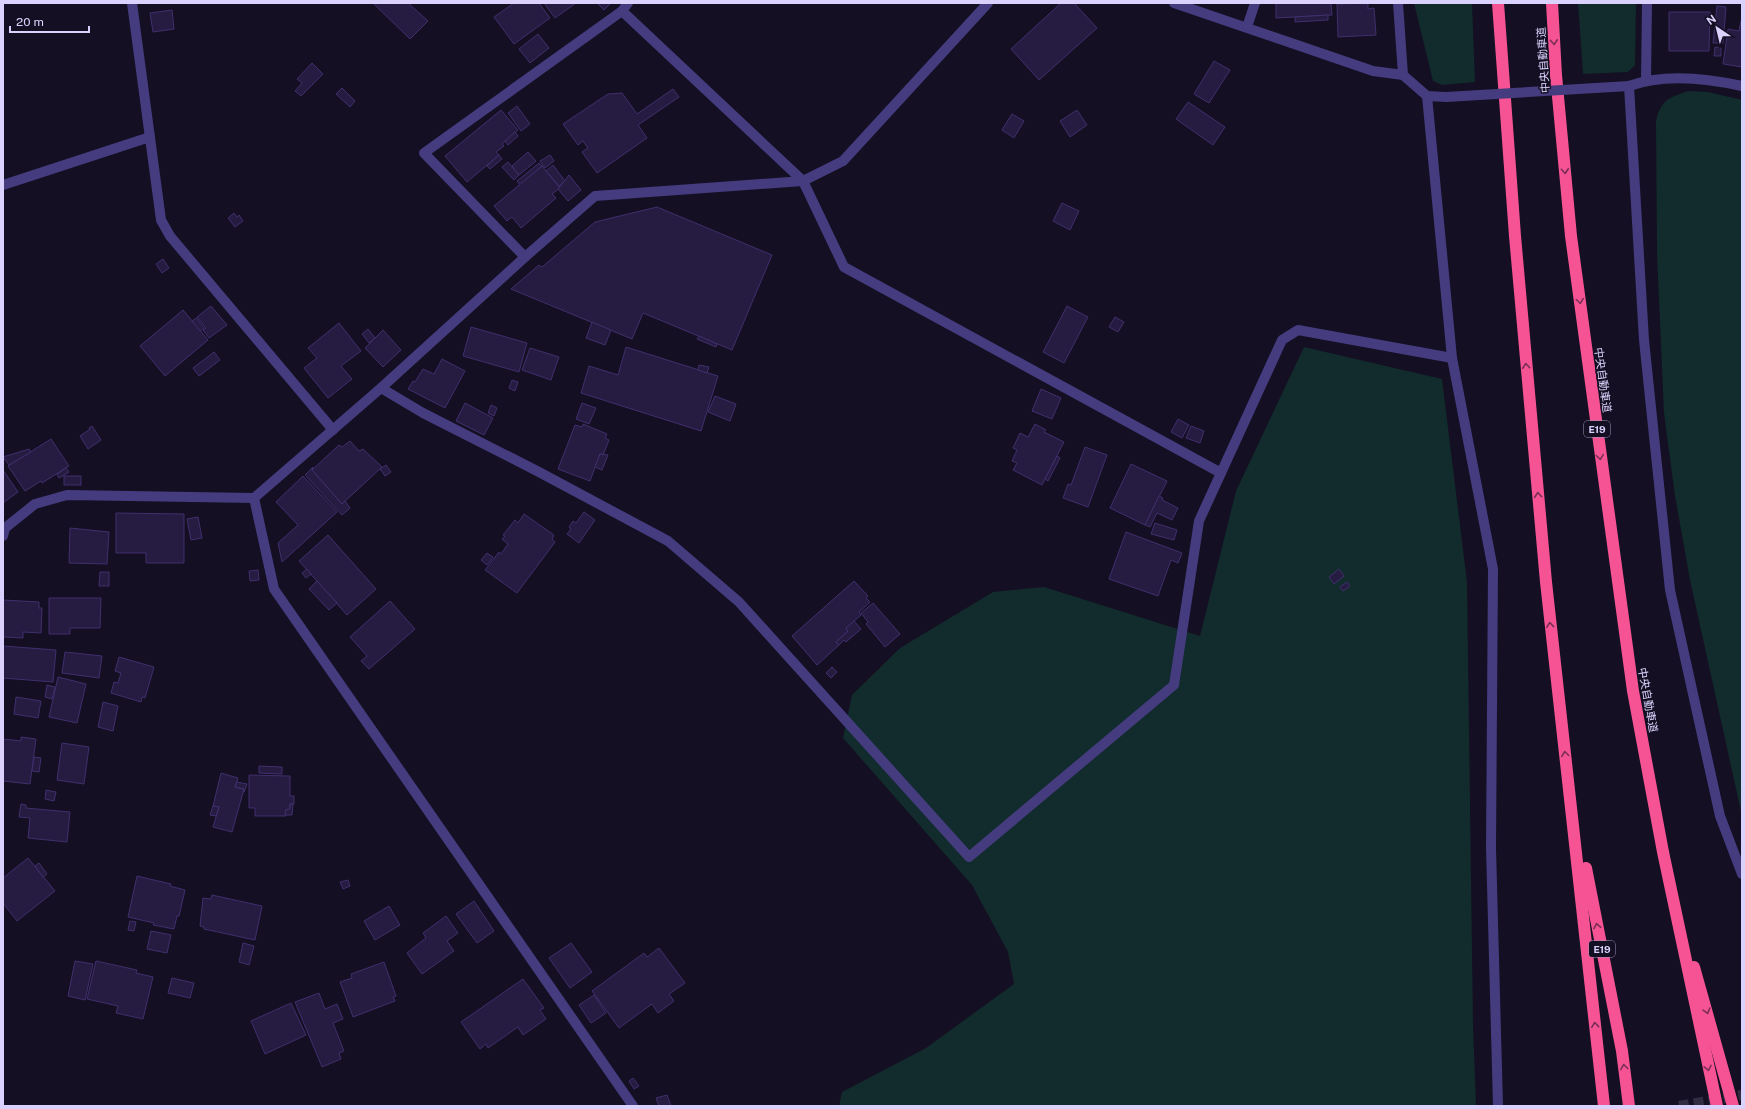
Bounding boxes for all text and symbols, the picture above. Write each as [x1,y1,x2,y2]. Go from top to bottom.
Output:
scale bar [10,8,89,34]
north arrow [1697,8,1737,48]
text: N [1704,12,1718,27]
text: 20 m [16,15,44,29]
street label: 中央自動車道 [1535,27,1551,93]
one-way arrow [1550,39,1559,45]
one-way arrow [1561,168,1570,174]
one-way arrow [1575,298,1584,304]
street label: 中央自動車道 [1592,346,1614,414]
one-way arrow [1522,363,1531,369]
road number: E19 [1584,421,1610,437]
one-way arrow [1595,454,1604,460]
one-way arrow [1534,492,1543,498]
one-way arrow [1546,622,1555,628]
street label: 中央自動車道 [1636,666,1660,734]
one-way arrow [1561,751,1570,757]
one-way arrow [1593,923,1602,929]
road number: E19 [1589,941,1615,957]
one-way arrow [1702,1007,1711,1014]
one-way arrow [1591,1022,1600,1028]
one-way arrow [1620,1064,1629,1070]
one-way arrow [1704,1065,1712,1071]

